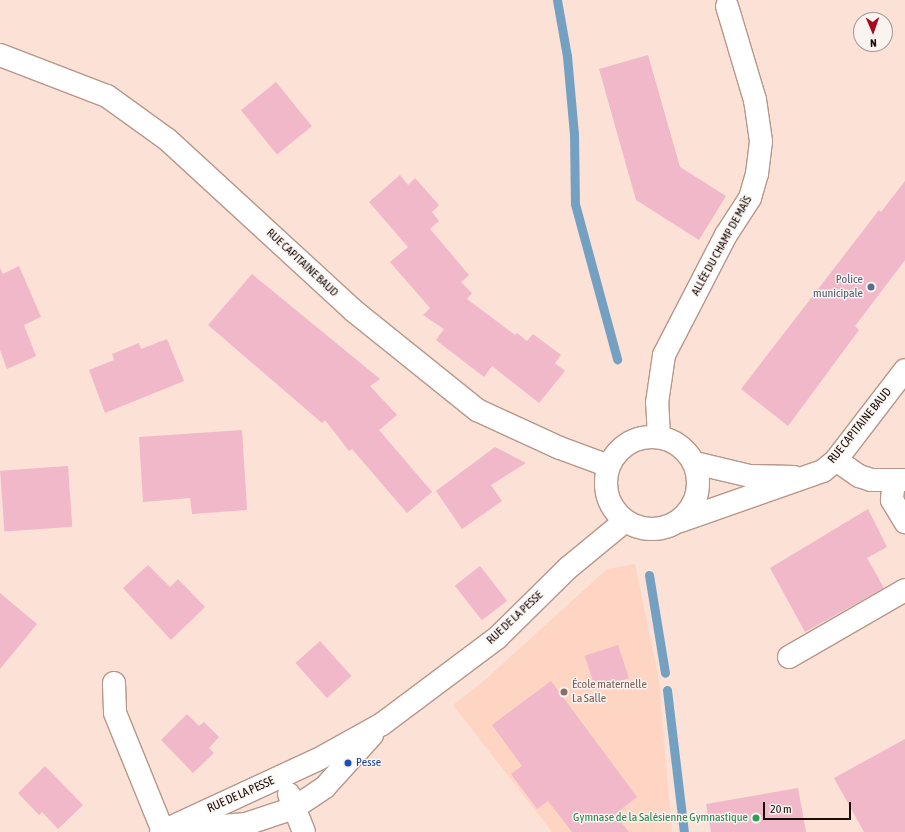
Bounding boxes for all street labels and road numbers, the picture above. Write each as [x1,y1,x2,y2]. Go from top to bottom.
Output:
street label: ALLÉE DU CHAMP DE MAÏS [689,194,755,298]
street label: RUE CAPITAINE BAUD [263,226,341,300]
street label: RUE CAPITAINE BAUD [825,385,895,467]
street label: RUE DE LA PESSE [484,588,546,648]
street label: RUE DE LA PESSE [205,774,277,816]

